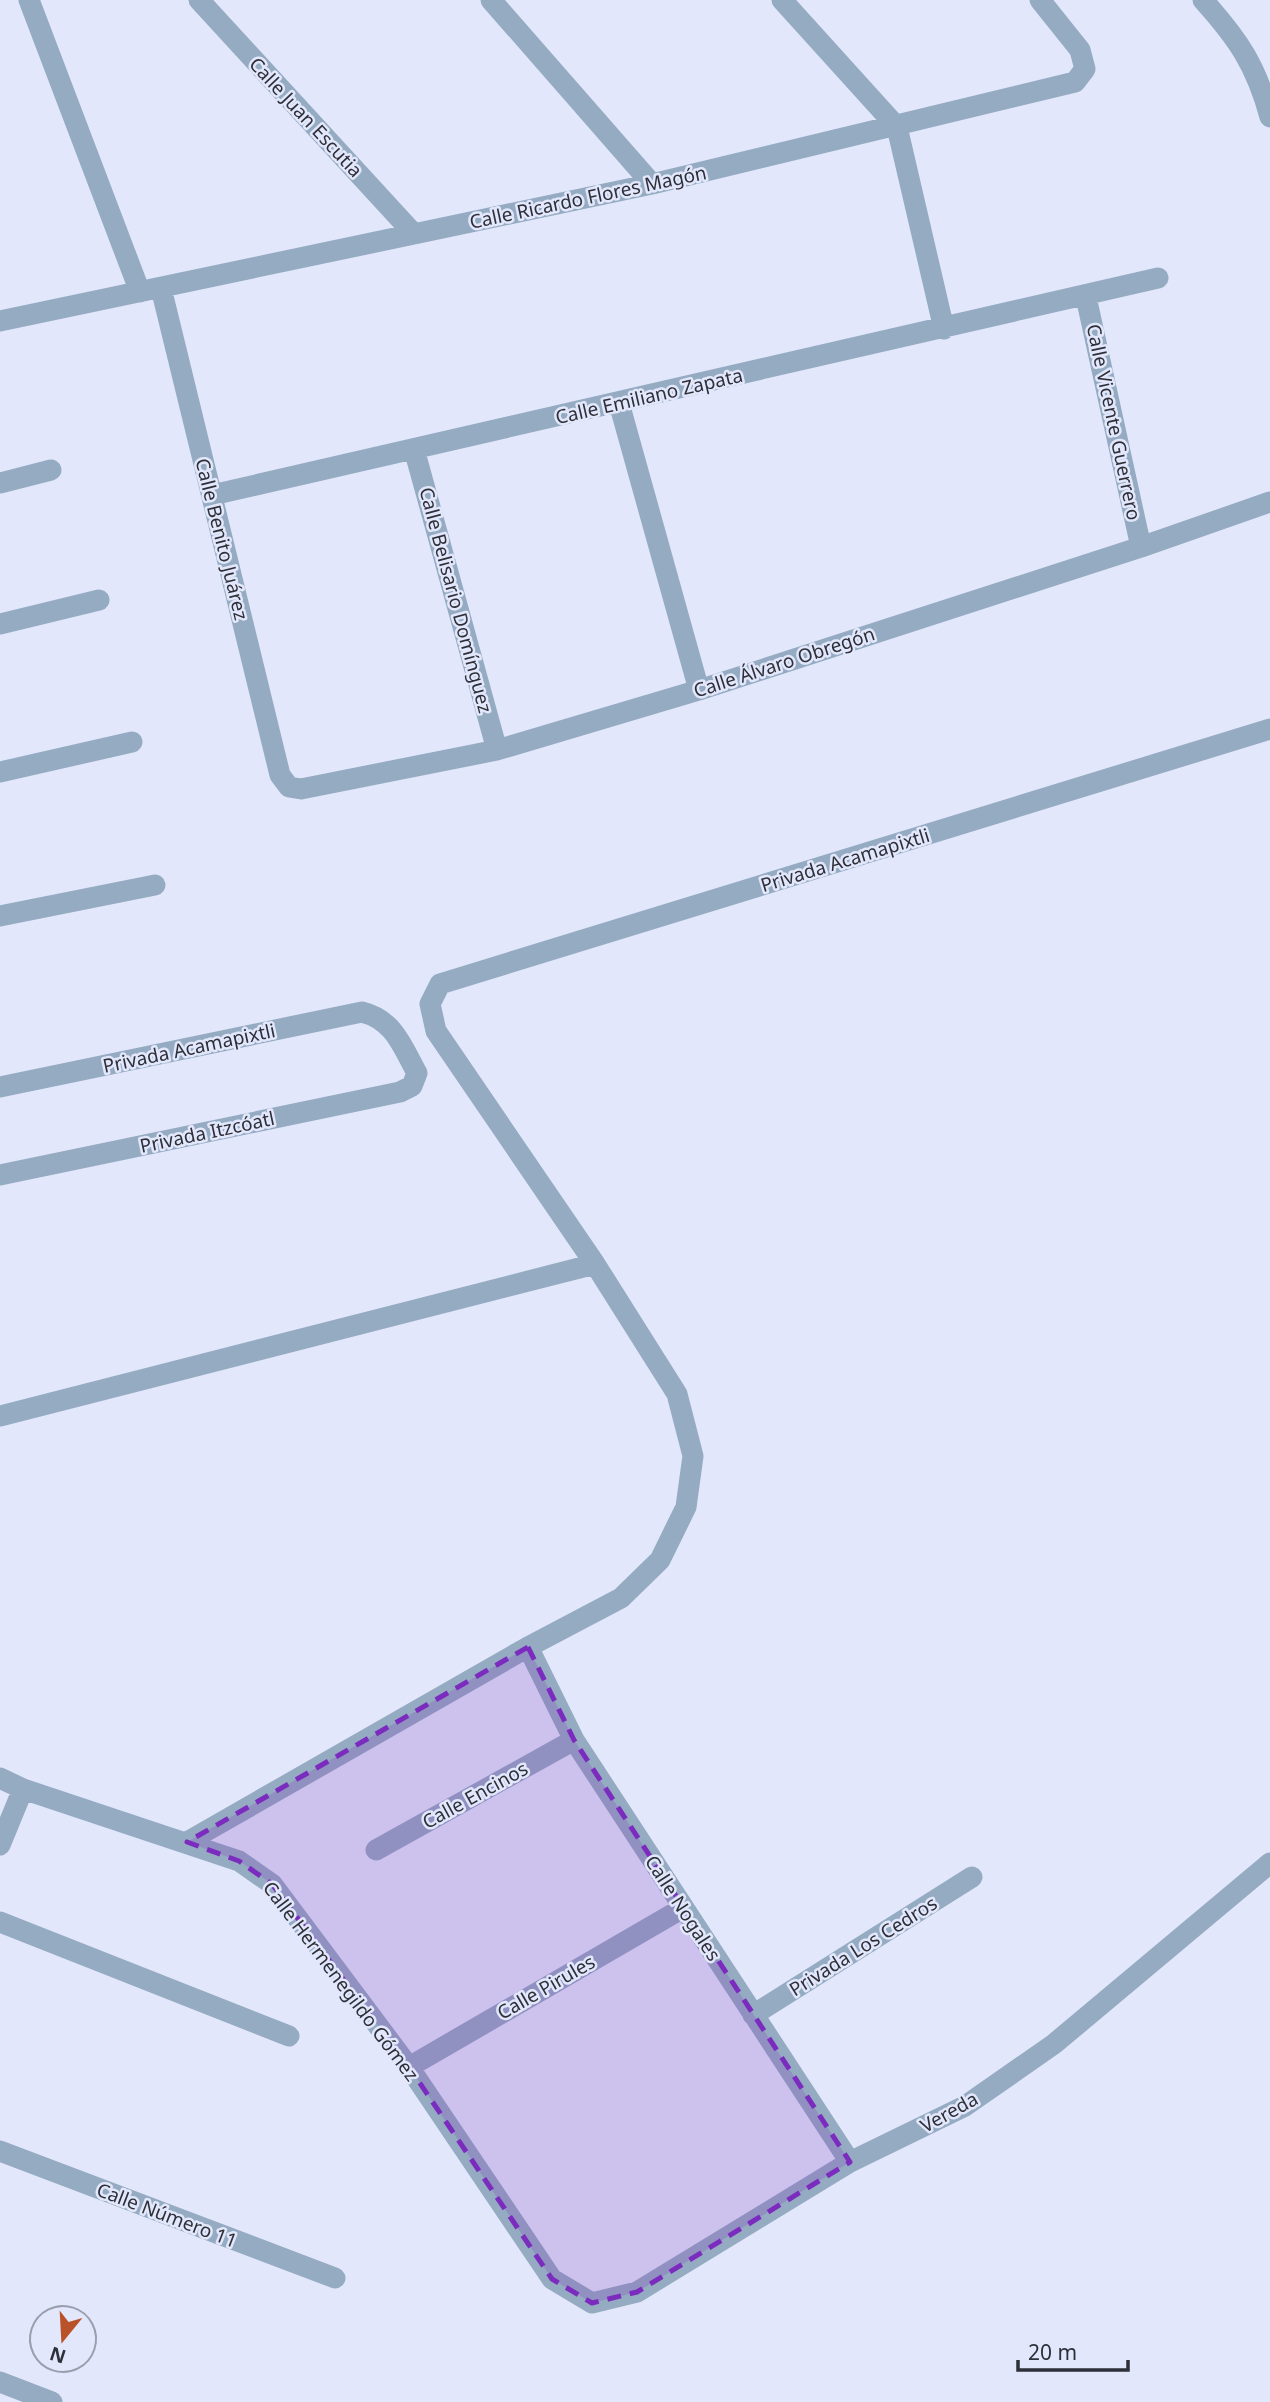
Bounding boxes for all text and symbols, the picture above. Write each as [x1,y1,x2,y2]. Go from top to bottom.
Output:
street label: Calle Juan Escutia [244,51,368,183]
street label: Calle Ricardo Flores Magón [467,159,709,235]
street label: Calle Vicente Guerrero [1081,322,1147,522]
street label: Calle Emiliano Zapata [553,362,745,430]
street label: Calle Benito Juárez [189,455,255,623]
street label: Calle Belisario Domínguez [413,484,499,716]
street label: Calle Álvaro Obregón [690,620,878,704]
street label: Privada Acamapixtli [757,822,933,898]
street label: Privada Acamapixtli [100,1017,278,1079]
street label: Privada Itzcóatl [137,1105,277,1159]
street label: Calle Encinos [418,1755,532,1835]
street label: Calle Nogales [639,1850,727,1966]
street label: Calle Hermenegildo Gómez [257,1876,425,2086]
street label: Privada Los Cedros [784,1890,942,2002]
street label: Calle Pirules [492,1949,600,2025]
street label: Vereda [915,2086,983,2138]
street label: Calle Número 11 [93,2176,241,2254]
north arrow [28,2304,98,2374]
scale bar [1018,2328,1128,2372]
text: 20 m [1028,2338,1077,2366]
text: N [46,2340,69,2370]

